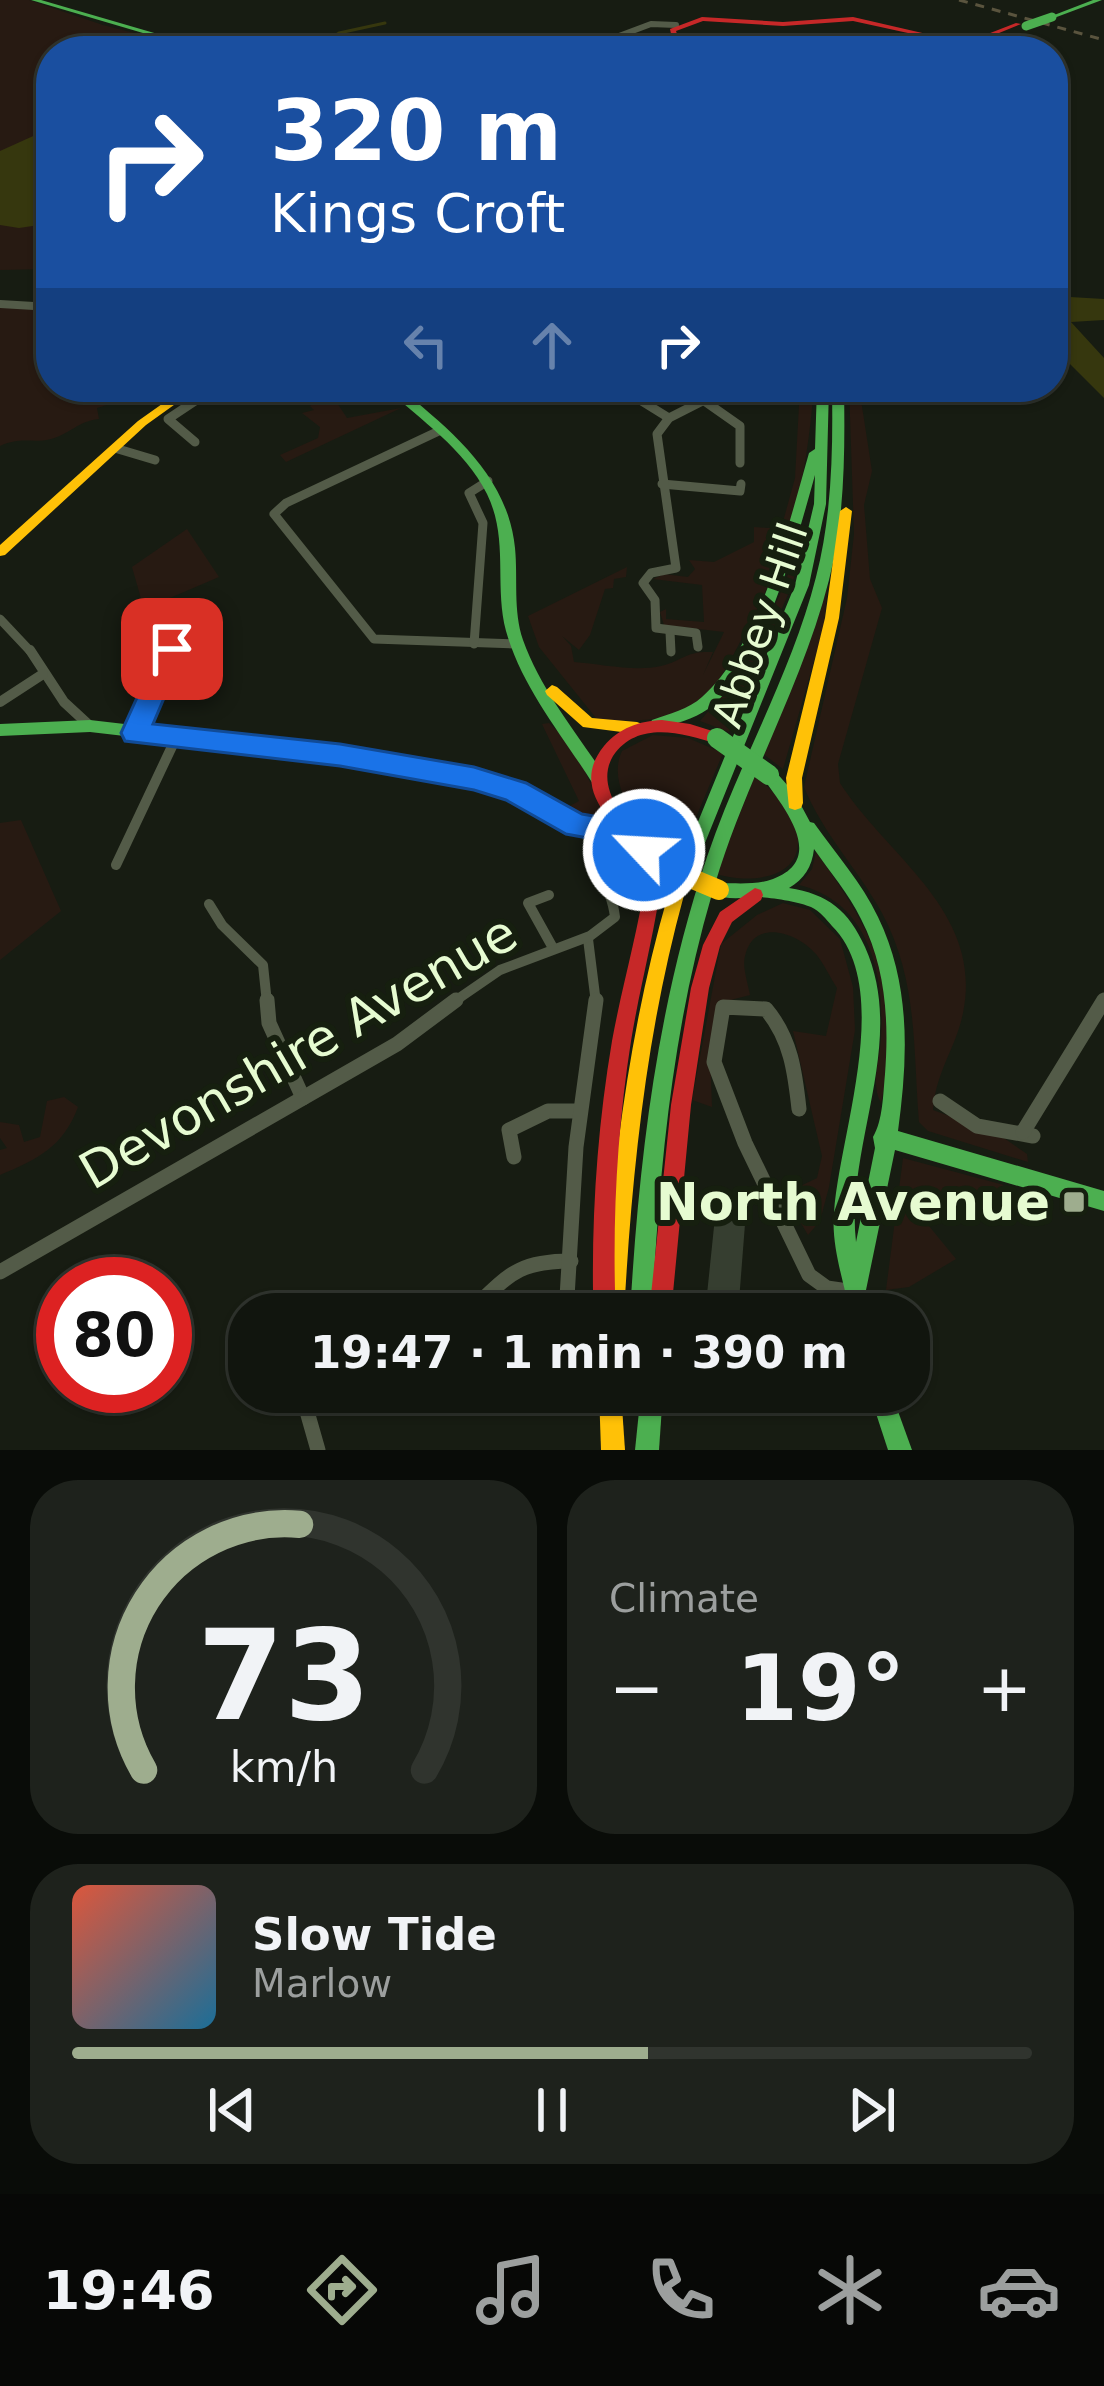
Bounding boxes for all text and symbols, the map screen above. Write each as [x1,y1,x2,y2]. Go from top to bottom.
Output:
text: 320 m [270,82,562,180]
icon: right [72,84,228,240]
text: Kings Croft [270,182,565,245]
icon: left [393,312,459,378]
icon: ahead [519,312,585,378]
icon: right [645,312,711,378]
street label: Abbey Hill [702,516,818,734]
pin [121,598,223,700]
icon: arrive [139,616,205,682]
position arrow [581,787,707,913]
street label: Devonshire Avenue [69,903,527,1201]
place label: North Avenue [656,1173,1050,1232]
marker: North Avenue [1061,1189,1087,1215]
speed limit sign: 80 [36,1257,192,1413]
text: 19:47 · 1 min · 390 m [310,1326,848,1379]
text: Climate [609,1576,759,1621]
text: 73 [197,1603,370,1748]
text: 19° [735,1636,906,1741]
text: − [609,1650,664,1727]
text: + [977,1650,1032,1727]
text: km/h [229,1742,338,1792]
text: Slow Tide [252,1908,497,1961]
text: Marlow [252,1961,392,2006]
icon: previous [199,2077,265,2143]
icon: pause [519,2077,585,2143]
icon: next [839,2077,905,2143]
icon: directions [300,2248,384,2332]
icon: music [469,2248,553,2332]
icon: phone [639,2248,723,2332]
icon: climate [808,2248,892,2332]
icon: car [977,2248,1061,2332]
text: 19:46 [43,2259,215,2322]

